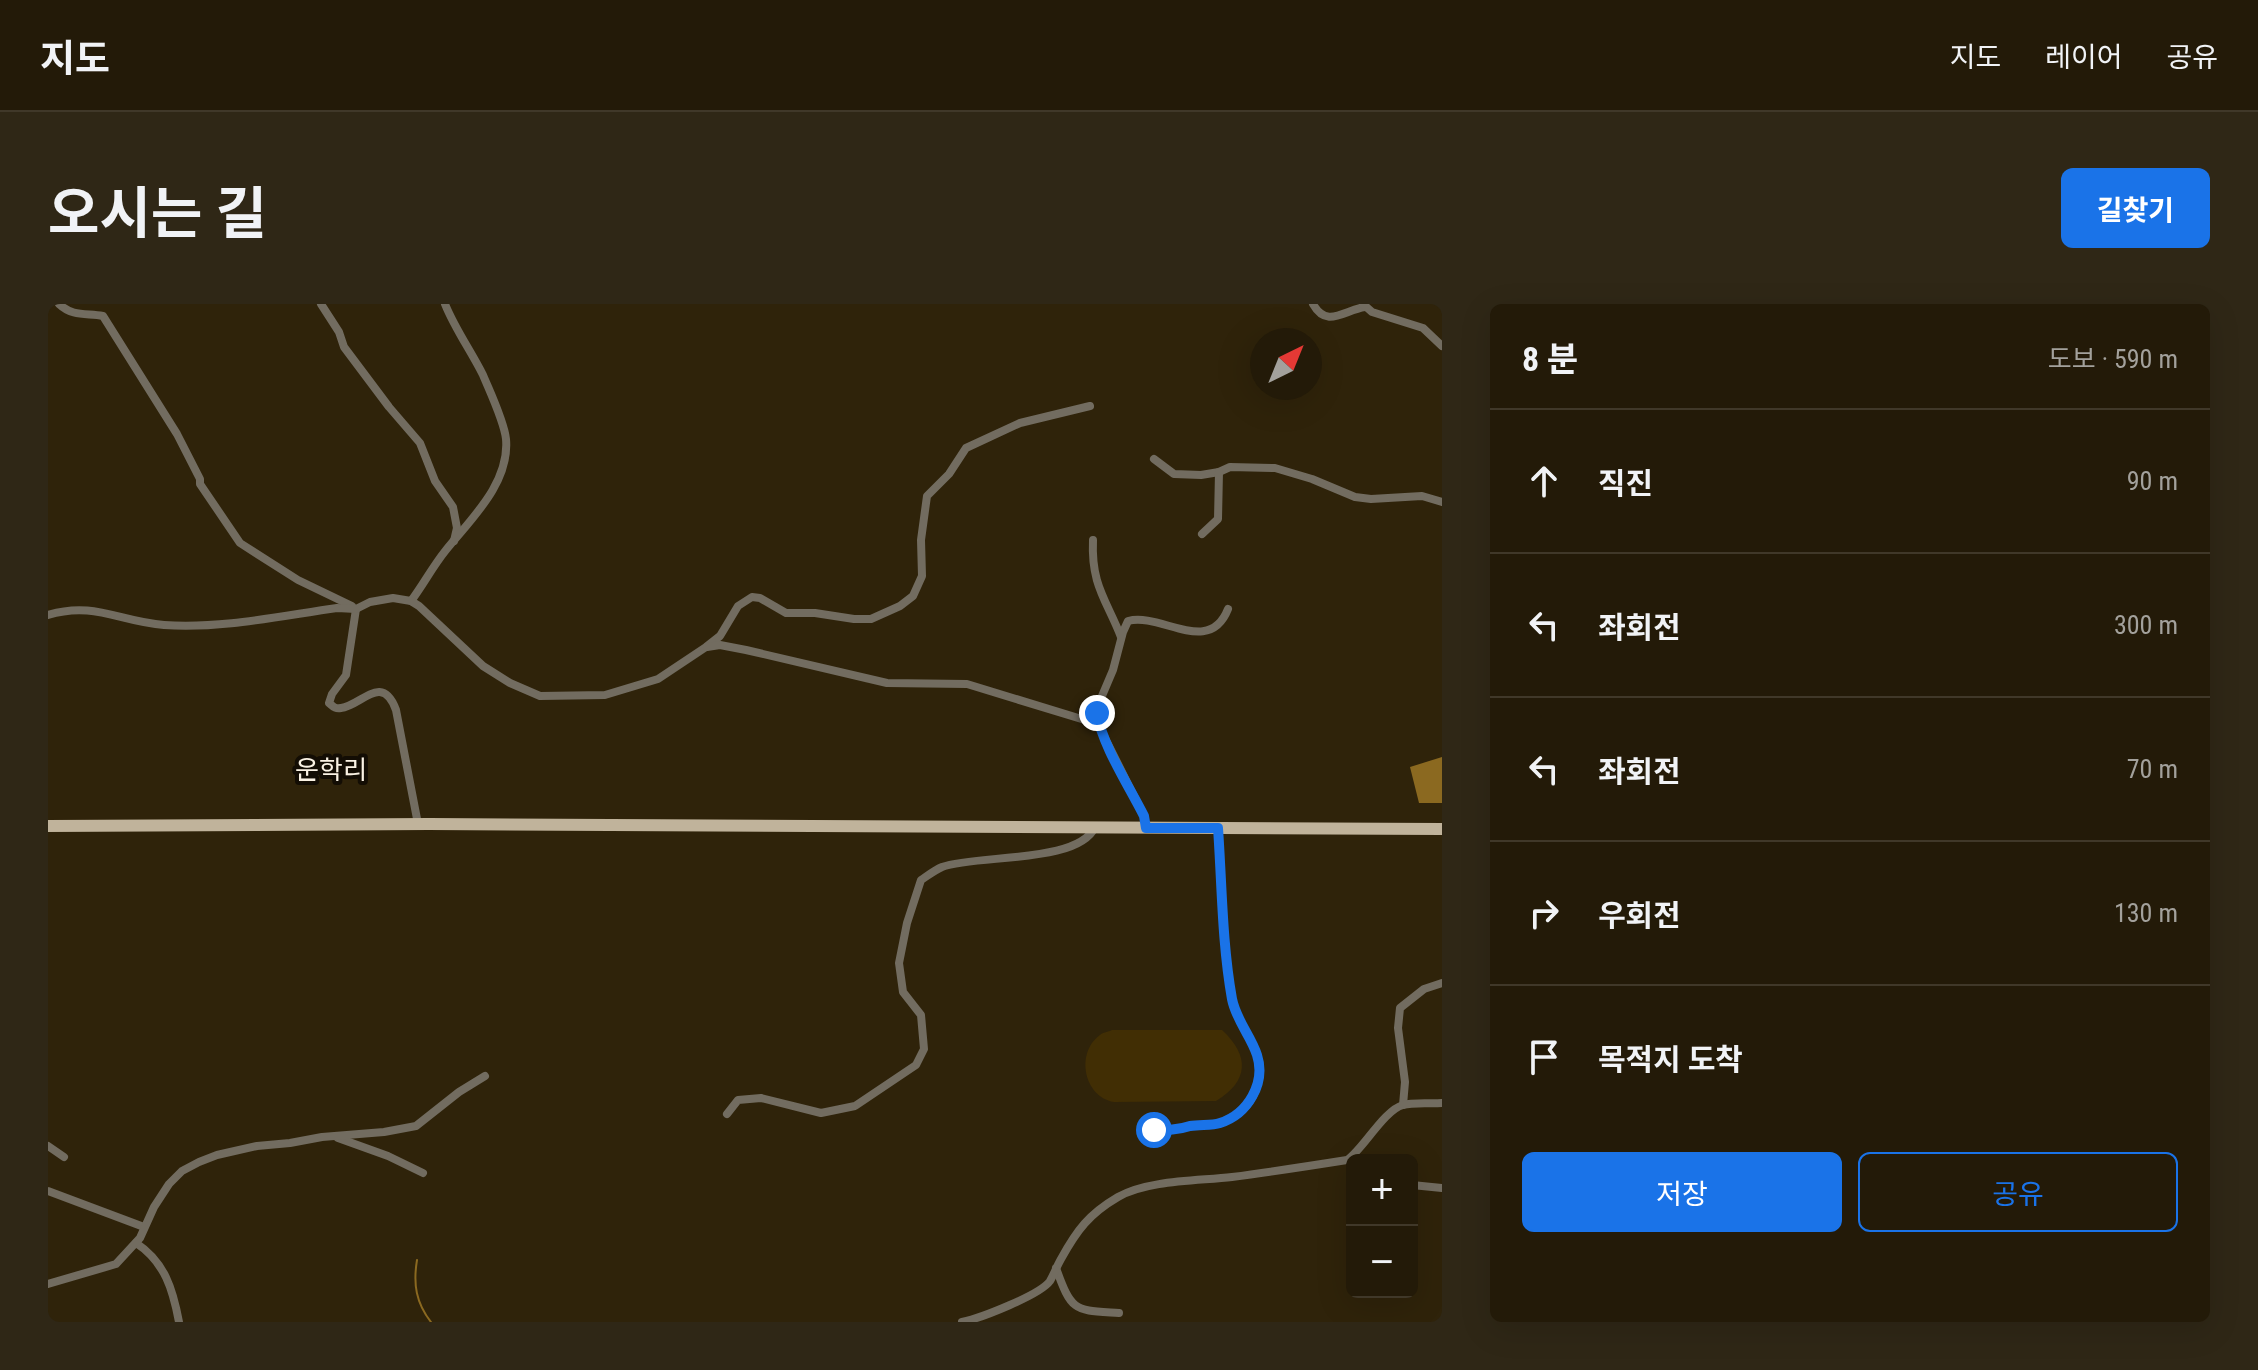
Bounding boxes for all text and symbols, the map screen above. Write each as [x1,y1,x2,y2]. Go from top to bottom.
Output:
text: 지도 [40,37,110,81]
text: 지도 [1950,41,2001,74]
text: 레이어 [2045,41,2122,74]
text: 공유 [2166,41,2218,74]
button: 길찾기 [2061,168,2210,248]
text: 오시는 길 [48,181,267,247]
north arrow [1250,328,1322,400]
text: 8 분 [1522,339,1578,379]
text: 도보 · 590 m [2048,344,2178,374]
icon: ahead [1522,459,1566,503]
text: 직진 [1598,466,1653,501]
text: 90 m [2127,466,2178,496]
icon: left [1522,603,1566,647]
text: 좌회전 [1598,610,1681,645]
text: 300 m [2114,610,2178,640]
route end [1079,695,1115,731]
icon: left [1522,747,1566,791]
text: 좌회전 [1598,754,1681,789]
text: 70 m [2127,754,2178,784]
district label: 운학리 [295,755,367,785]
icon: right [1522,891,1566,935]
text: 우회전 [1598,898,1681,933]
text: 130 m [2114,898,2178,928]
icon: arrive [1522,1035,1566,1079]
text: 목적지 도착 [1598,1042,1743,1077]
route start [1136,1112,1172,1148]
button: 저장 [1522,1152,1842,1232]
button: 공유 [1858,1152,2178,1232]
map controls [1346,1154,1418,1298]
button: + [1346,1154,1418,1226]
button: − [1346,1226,1418,1298]

